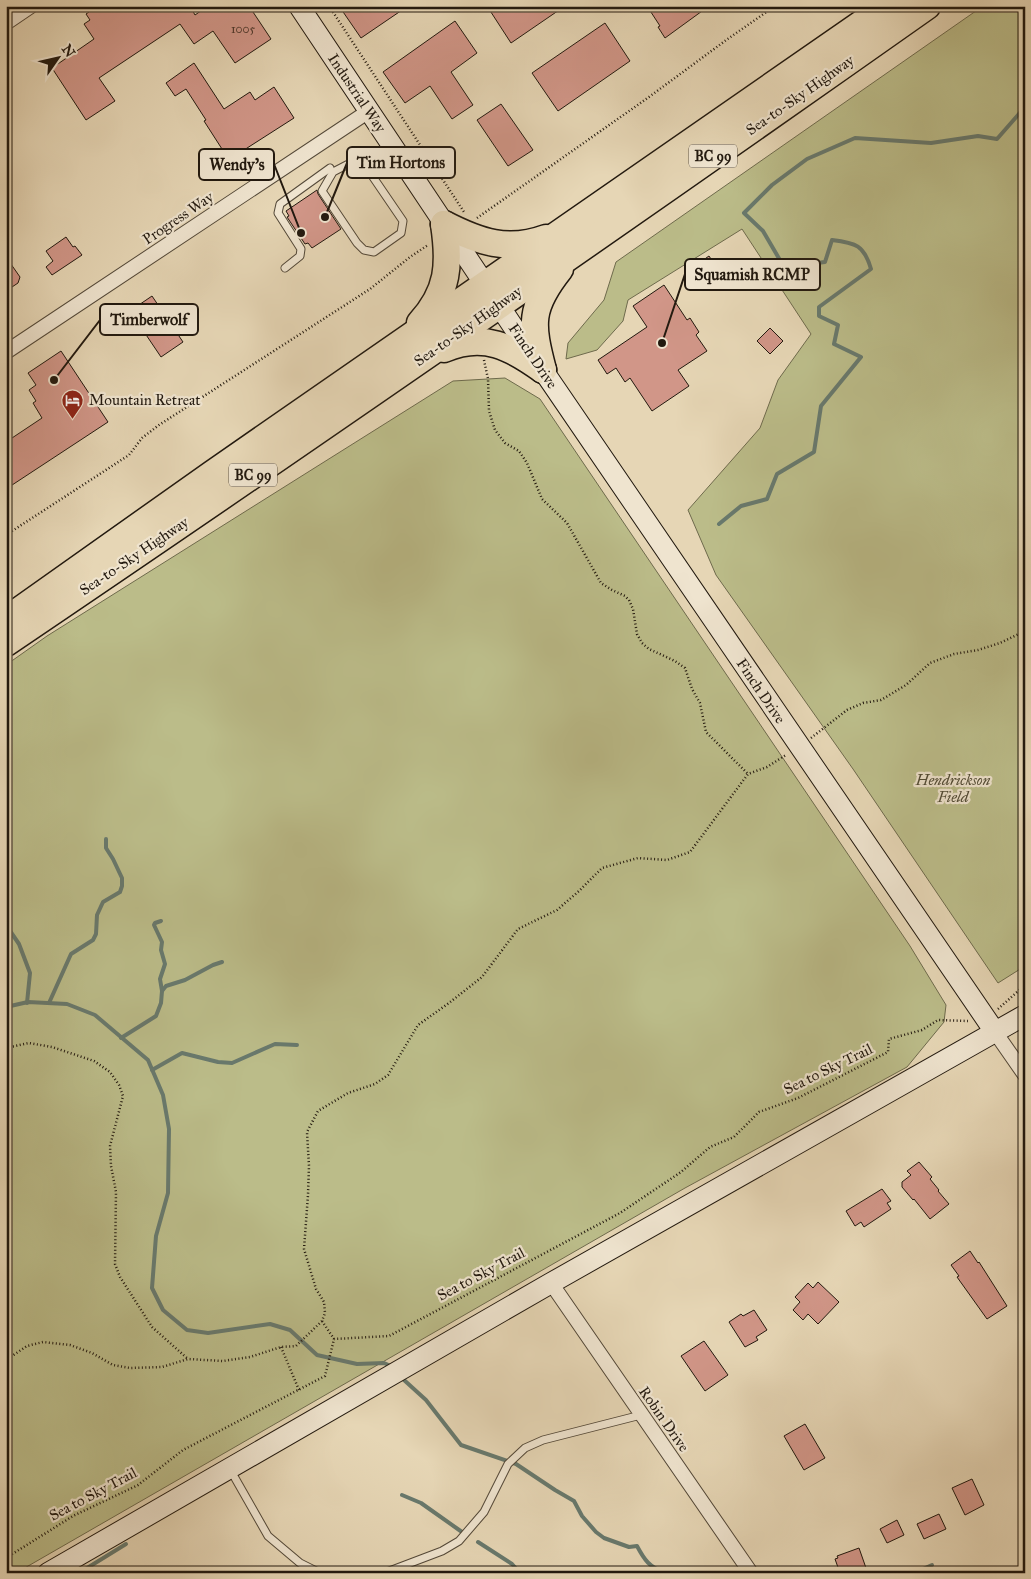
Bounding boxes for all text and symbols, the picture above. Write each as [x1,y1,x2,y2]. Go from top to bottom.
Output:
house number: 1005 [231,22,256,36]
north arrow [32,32,82,82]
text: N [58,41,79,61]
street label: Industrial Way [324,50,390,137]
street label: Sea-to-Sky Highway [743,50,858,139]
road number: BC 99 [689,144,737,168]
callout: Tim Hortons [347,147,455,178]
callout: Wendy's [199,149,274,180]
text: Tim Hortons [356,153,445,172]
text: Wendy's [209,155,265,175]
street label: Progress Way [139,187,218,248]
callout: Squamish RCMP [685,259,820,290]
text: Squamish RCMP [694,265,811,285]
street label: Sea-to-Sky Highway [411,281,526,370]
callout: Timberwolf [100,304,198,335]
text: Timberwolf [109,310,190,329]
street label: Finch Drive [505,320,561,392]
hotel icon: Mountain Retreat [61,388,85,419]
place label: Mountain Retreat [89,391,201,409]
road number: BC 99 [229,464,277,486]
street label: Sea-to-Sky Highway [76,512,193,599]
street label: Finch Drive [733,655,789,727]
park label: Hendrickson Field [915,771,991,806]
street label: Sea to Sky Trail [781,1039,876,1098]
street label: Sea to Sky Trail [434,1243,529,1305]
street label: Robin Drive [635,1383,693,1455]
street label: Sea to Sky Trail [46,1463,141,1525]

